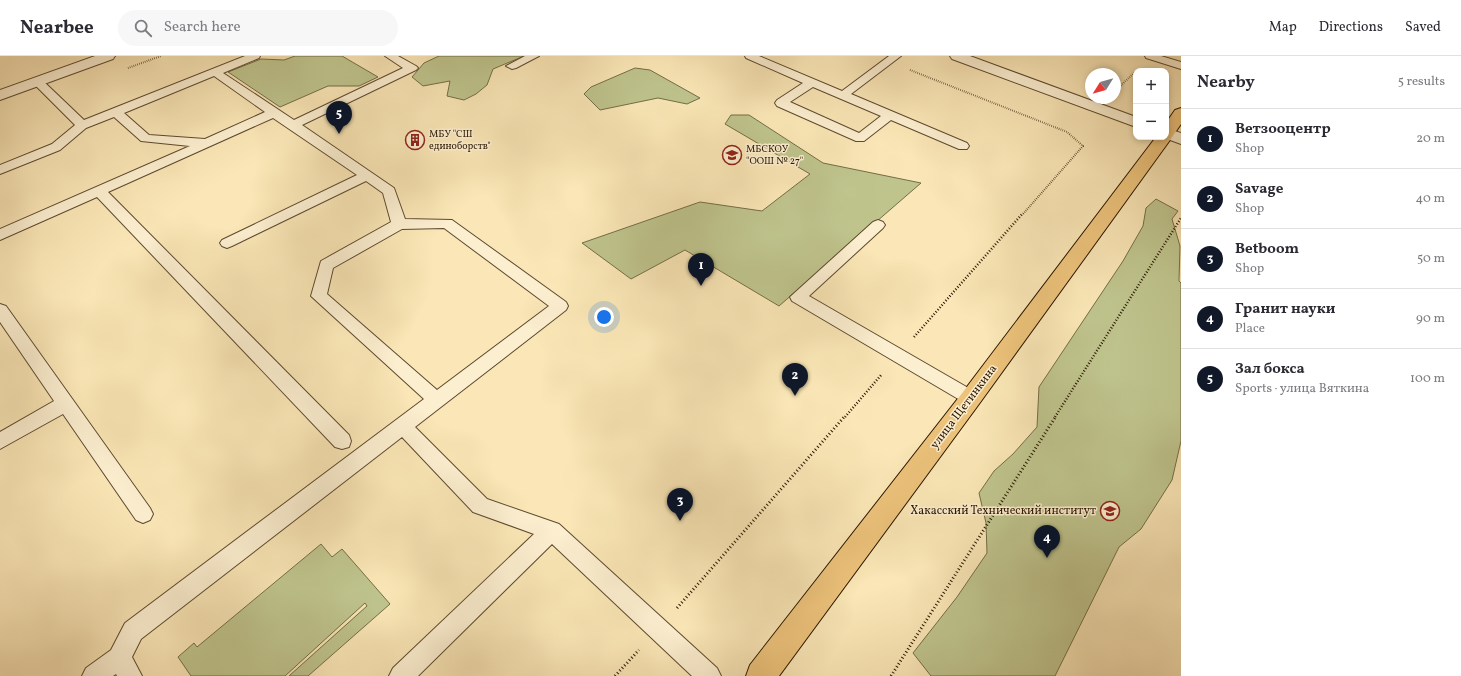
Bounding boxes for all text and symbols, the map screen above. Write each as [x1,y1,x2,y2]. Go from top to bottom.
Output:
search box [118,10,398,46]
text: Nearbee [20,15,94,41]
icon: search [132,17,154,39]
text: Search here [164,17,241,38]
text: Map [1269,18,1297,37]
text: Directions [1319,18,1383,37]
text: Saved [1405,18,1441,37]
north arrow [1085,68,1121,104]
map controls [1133,68,1169,140]
button: + [1133,68,1169,104]
text: Nearby [1197,71,1255,94]
text: 5 results [1398,73,1445,91]
pin: 5 [326,101,352,134]
button: − [1133,104,1169,140]
text: Ветзооцентр [1235,119,1331,140]
place label: МБУ "СШ единоборств" [429,127,491,153]
building icon: МБУ "СШ единоборств" [404,129,426,151]
text: 1 [1207,130,1213,148]
text: 20 m [1416,130,1445,148]
text: Shop [1235,140,1264,158]
place label: МБСКОУ "ООШ № 27" [746,142,803,168]
school or university icon: МБСКОУ "ООШ № 27" [721,144,743,166]
text: Savage [1235,179,1283,200]
text: 2 [1207,190,1213,208]
text: 40 m [1416,190,1445,208]
text: Shop [1235,200,1264,218]
text: Betboom [1235,239,1299,260]
text: 3 [1207,250,1213,268]
text: 50 m [1417,250,1445,268]
pin: 1 [688,253,714,286]
text: Shop [1235,260,1264,278]
text: Гранит науки [1235,299,1335,320]
your location [594,307,614,327]
text: 4 [1206,310,1214,328]
text: 90 m [1416,310,1445,328]
text: Place [1235,320,1265,338]
text: Зал бокса [1235,359,1305,380]
street label: улица Щетинкина [927,362,1001,452]
pin: 2 [782,363,808,396]
text: 5 [1207,370,1213,388]
text: 100 m [1410,370,1445,388]
text: Sports · улица Вяткина [1235,380,1369,398]
pin: 3 [667,488,693,521]
school or university icon: Хакасский Технический институт [1099,500,1121,522]
place label: Хакасский Технический институт [910,503,1096,519]
pin: 4 [1034,525,1060,558]

